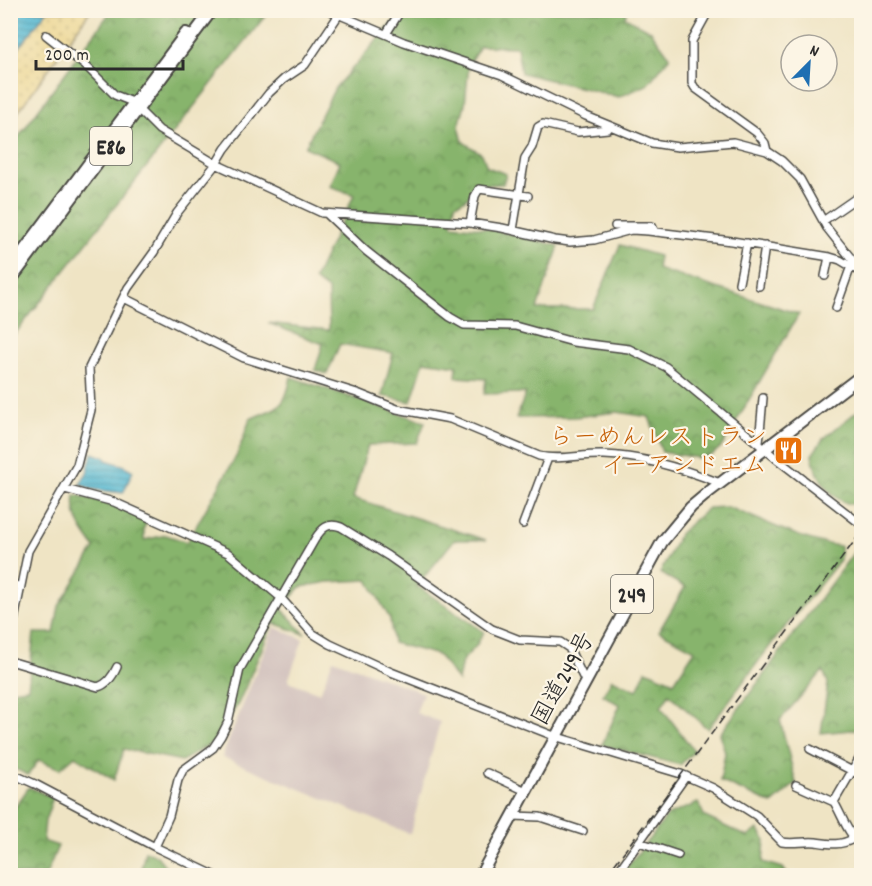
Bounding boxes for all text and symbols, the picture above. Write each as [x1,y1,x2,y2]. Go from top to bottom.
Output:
scale bar [36,33,183,71]
north arrow [779,33,839,93]
text: N [806,39,822,64]
text: 200 m [45,44,89,69]
road number: E86 [90,127,132,165]
place label: らーめんレストラン イーアンドエム [549,422,767,484]
restaurant icon: らーめんレストラン イーアンドエム [772,434,804,466]
road number: 249 [611,575,653,613]
street label: 国道249号 [525,626,605,733]

